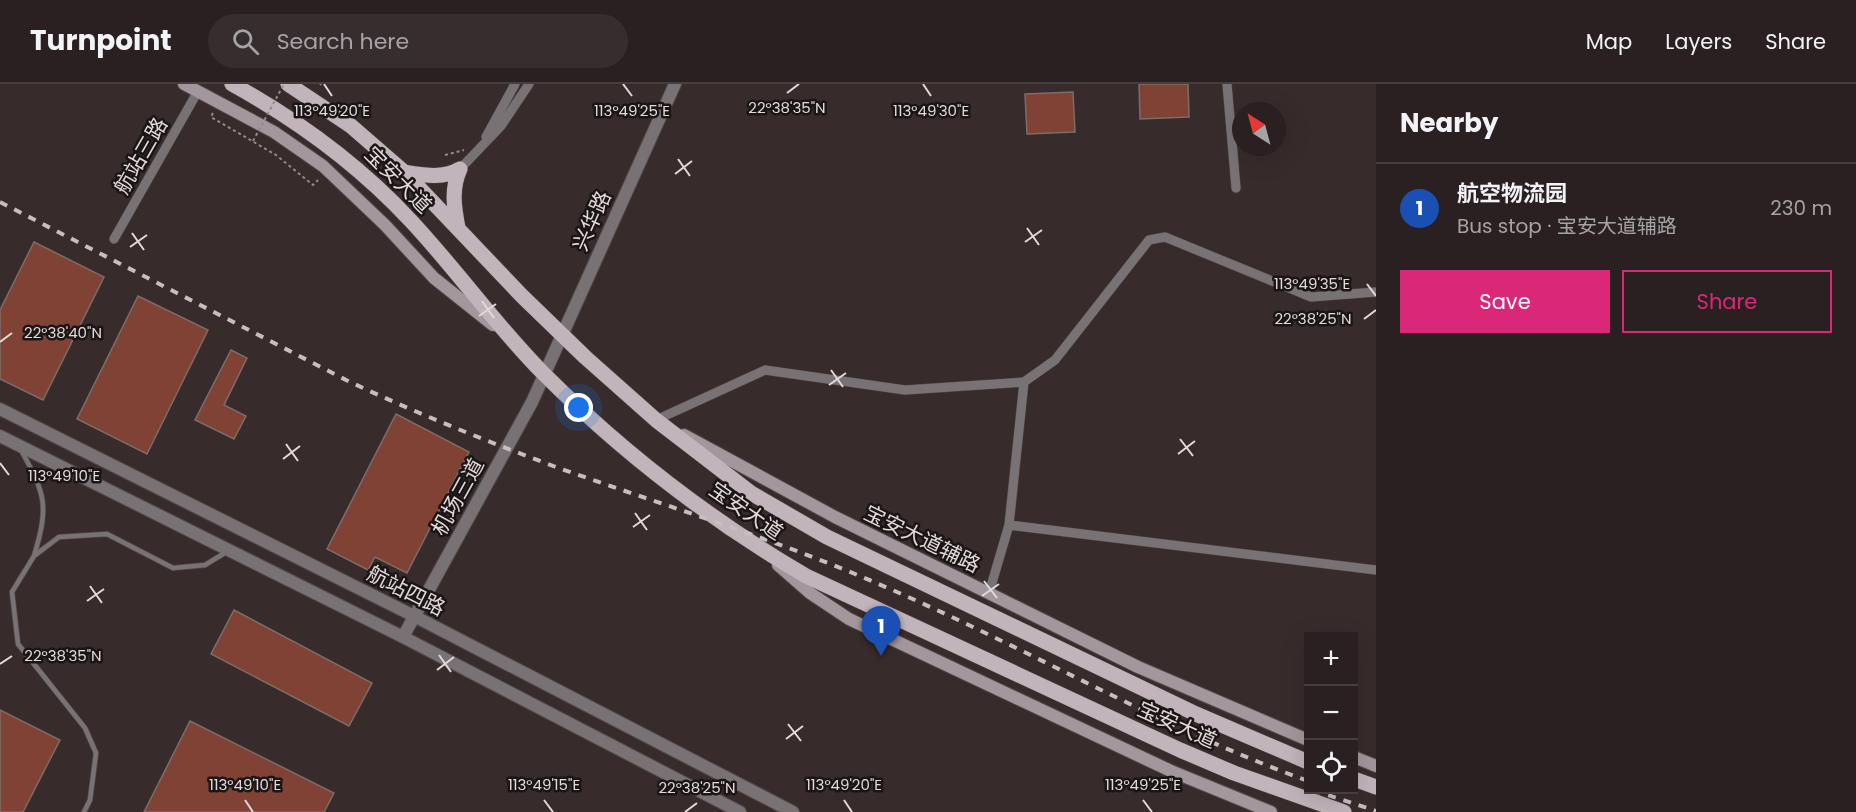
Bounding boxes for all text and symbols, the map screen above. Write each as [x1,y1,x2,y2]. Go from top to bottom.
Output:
search box [208,14,628,68]
text: Turnpoint [30,21,172,60]
icon: search [229,25,262,58]
text: Search here [277,26,409,57]
text: Map [1586,27,1632,56]
text: Layers [1665,27,1732,56]
text: Share [1765,27,1826,56]
text: 22°38'35"N [748,97,826,118]
text: 113°49'20"E [294,100,370,121]
text: 113°49'25"E [594,100,670,121]
text: 113°49'30"E [893,100,969,121]
north arrow [1232,102,1286,156]
text: Nearby [1400,105,1498,141]
street label: 航站三路 [107,112,174,199]
street label: 宝安大道 [358,140,438,220]
text: 航空物流园 [1457,178,1567,209]
street label: 兴华路 [565,186,618,255]
text: 1 [1416,194,1423,222]
text: 230 m [1770,194,1832,222]
text: Bus stop · 宝安大道辅路 [1457,212,1677,240]
button: Save [1400,270,1610,333]
button: Share [1622,270,1832,333]
text: 113°49'35"E [1274,273,1350,294]
text: 22°38'25"N [1274,308,1352,329]
text: 22°38'40"N [24,322,102,343]
your location [564,393,593,422]
street label: 机场三道 [425,453,491,541]
text: 113°49'10"E [28,465,100,486]
street label: 宝安大道 [704,475,789,547]
street label: 宝安大道辅路 [859,498,985,579]
street label: 航站四路 [362,559,450,623]
pin: 1 [862,606,900,656]
map controls [1304,632,1358,794]
button: + [1304,632,1358,686]
text: 22°38'35"N [24,645,102,666]
button: − [1304,686,1358,740]
street label: 宝安大道 [1133,694,1221,755]
button: locate [1304,740,1358,794]
text: 113°49'10"E [209,774,281,795]
text: 113°49'15"E [508,774,580,795]
text: 113°49'20"E [806,774,882,795]
text: 113°49'25"E [1105,774,1181,795]
text: 22°38'25"N [658,777,736,798]

